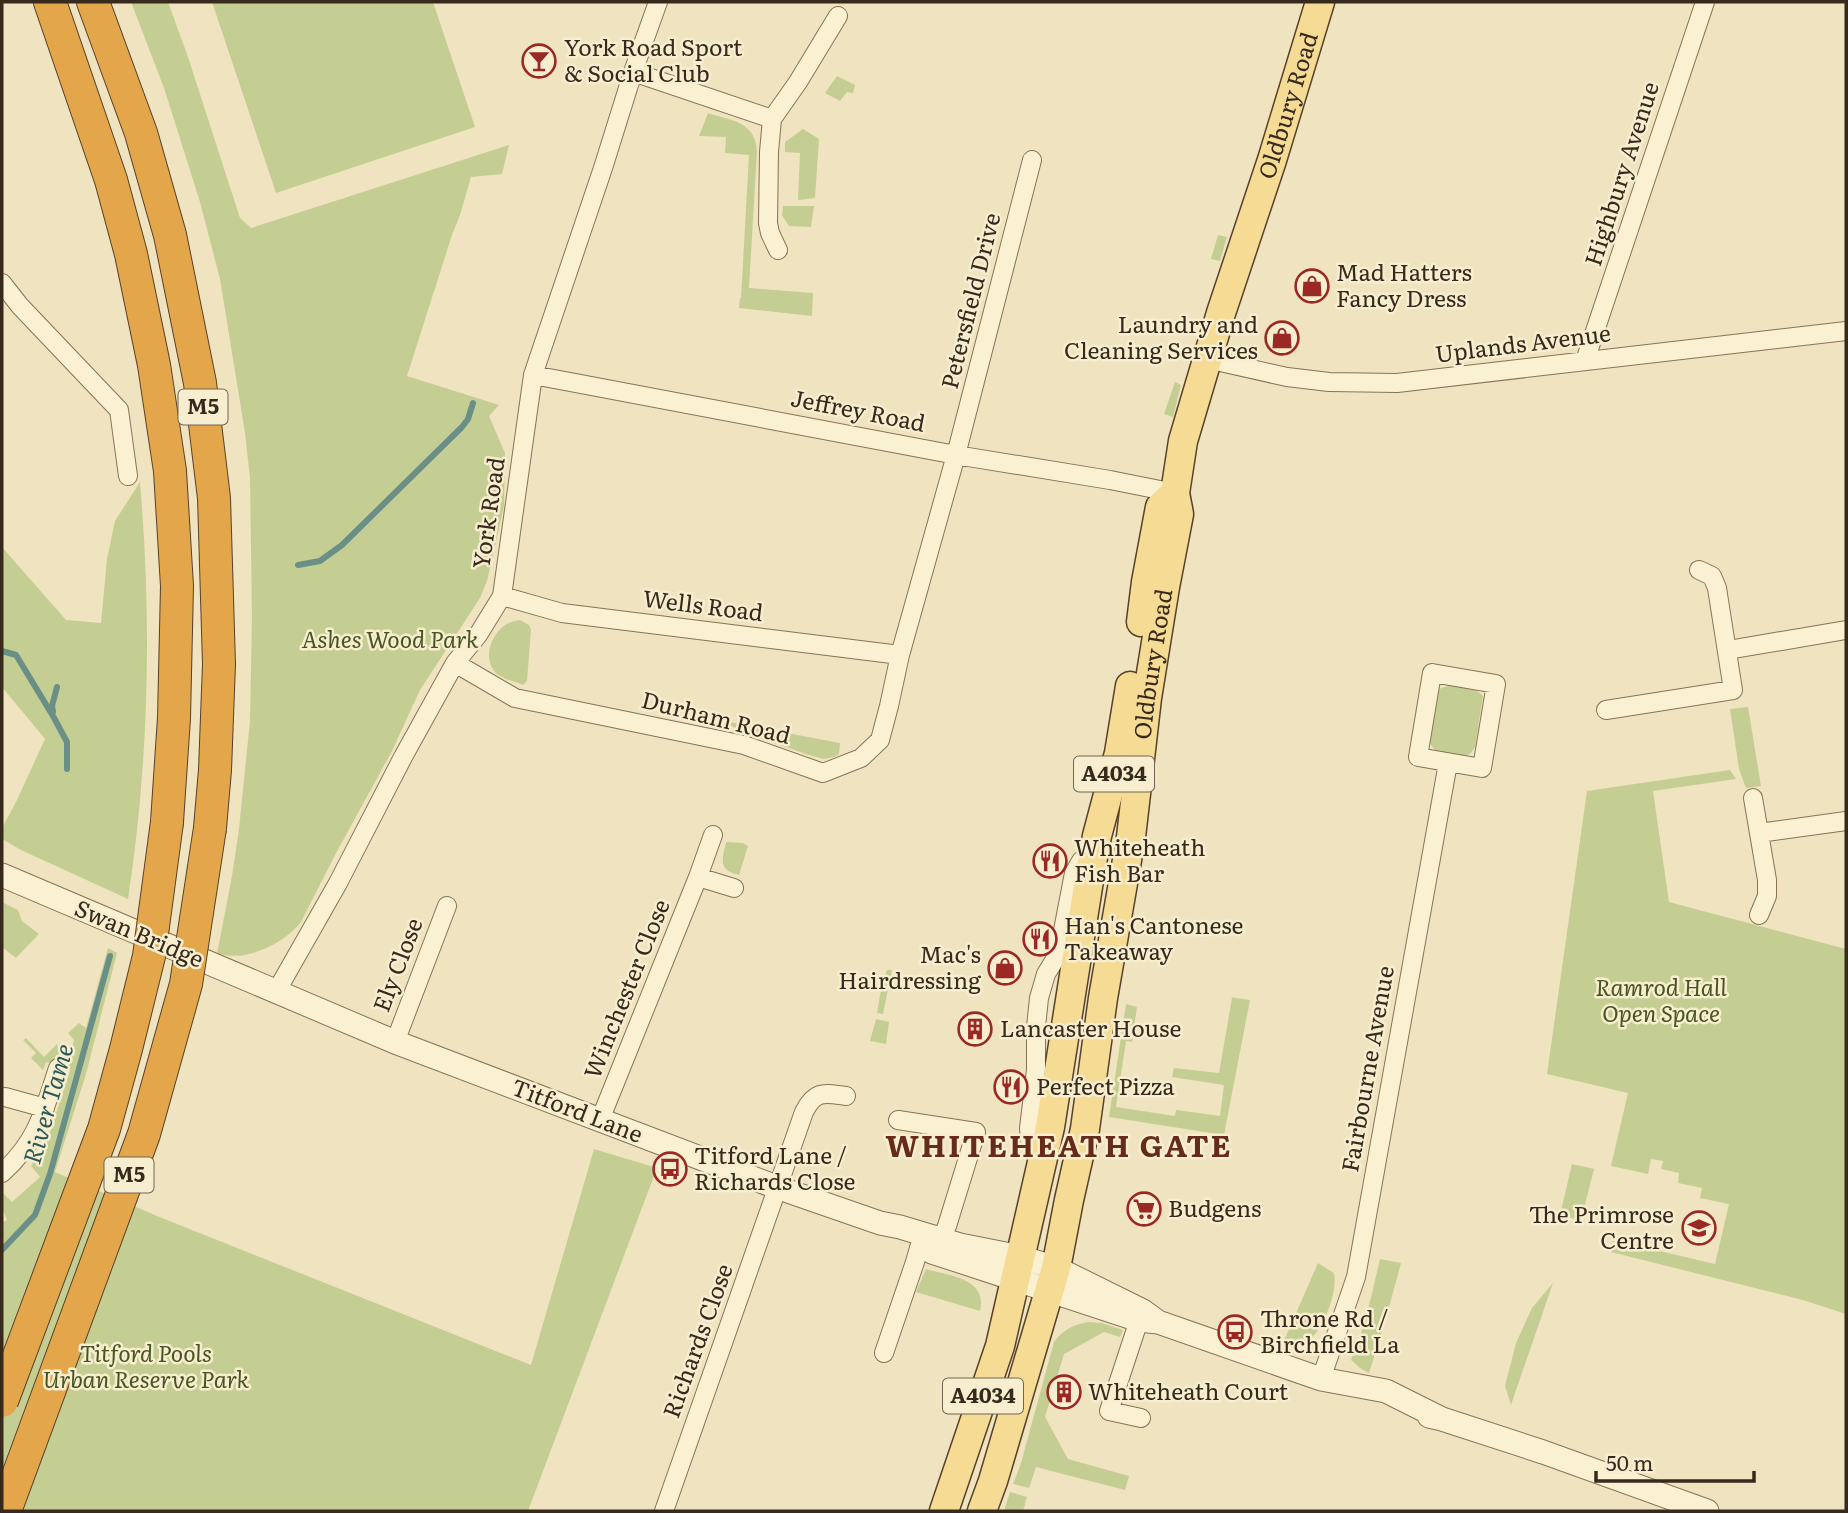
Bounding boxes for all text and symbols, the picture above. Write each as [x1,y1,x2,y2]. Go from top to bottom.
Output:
street label: Oldbury Road [1248,28,1325,183]
place label: York Road Sport & Social Club [564,29,743,89]
bar icon: York Road Sport & Social Club [520,42,558,80]
street label: Highbury Avenue [1574,77,1666,270]
street label: Petersfield Drive [931,209,1007,392]
place label: Mad Hatters Fancy Dress [1336,254,1472,314]
shop icon: Mad Hatters Fancy Dress [1293,267,1331,305]
place label: Laundry and Cleaning Services [1064,306,1258,366]
street label: Uplands Avenue [1433,314,1613,370]
shop icon: Laundry and Cleaning Services [1263,319,1301,357]
street label: Jeffrey Road [788,379,928,439]
road number: M5 [178,390,228,424]
street label: York Road [462,455,512,571]
street label: Wells Road [641,580,765,628]
street label: Oldbury Road [1123,586,1179,741]
park label: Ashes Wood Park [301,621,479,655]
street label: Durham Road [638,681,795,751]
road number: A4034 [1074,756,1154,792]
place label: Whiteheath Fish Bar [1074,829,1205,889]
restaurant icon: Whiteheath Fish Bar [1031,842,1069,880]
street label: Swan Bridge [70,890,210,975]
street label: Winchester Close [574,893,677,1083]
place label: Han's Cantonese Takeaway [1064,907,1244,967]
street label: Ely Close [363,912,430,1016]
restaurant icon: Han's Cantonese Takeaway [1021,920,1059,958]
place label: Mac's Hairdressing [838,936,981,996]
shop icon: Mac's Hairdressing [986,949,1024,987]
street label: Fairbourne Avenue [1331,963,1401,1174]
park label: Ramrod Hall Open Space [1595,969,1727,1029]
building icon: Lancaster House [956,1010,994,1048]
place label: Lancaster House [1000,1010,1181,1044]
water label: River Tame [13,1039,80,1168]
restaurant icon: Perfect Pizza [992,1068,1030,1106]
place label: Perfect Pizza [1036,1068,1175,1102]
street label: Titford Lane [507,1069,648,1150]
district label: WHITEHEATH GATE [885,1122,1233,1166]
place label: Titford Lane / Richards Close [694,1137,856,1197]
bus stop icon: Titford Lane / Richards Close [651,1150,689,1188]
road number: M5 [104,1158,154,1192]
supermarket icon: Budgens [1125,1190,1163,1228]
place label: Budgens [1168,1190,1261,1224]
place label: The Primrose Centre [1529,1196,1674,1256]
school or university icon: The Primrose Centre [1680,1209,1718,1247]
street label: Richards Close [653,1259,740,1422]
place label: Throne Rd / Birchfield La [1260,1300,1400,1360]
bus stop icon: Throne Rd / Birchfield La [1216,1313,1254,1351]
park label: Titford Pools Urban Reserve Park [43,1335,250,1395]
building icon: Whiteheath Court [1045,1373,1083,1411]
place label: Whiteheath Court [1088,1373,1289,1407]
road number: A4034 [943,1378,1023,1414]
scale bar [1596,1440,1754,1484]
text: 50 m [1606,1446,1653,1477]

